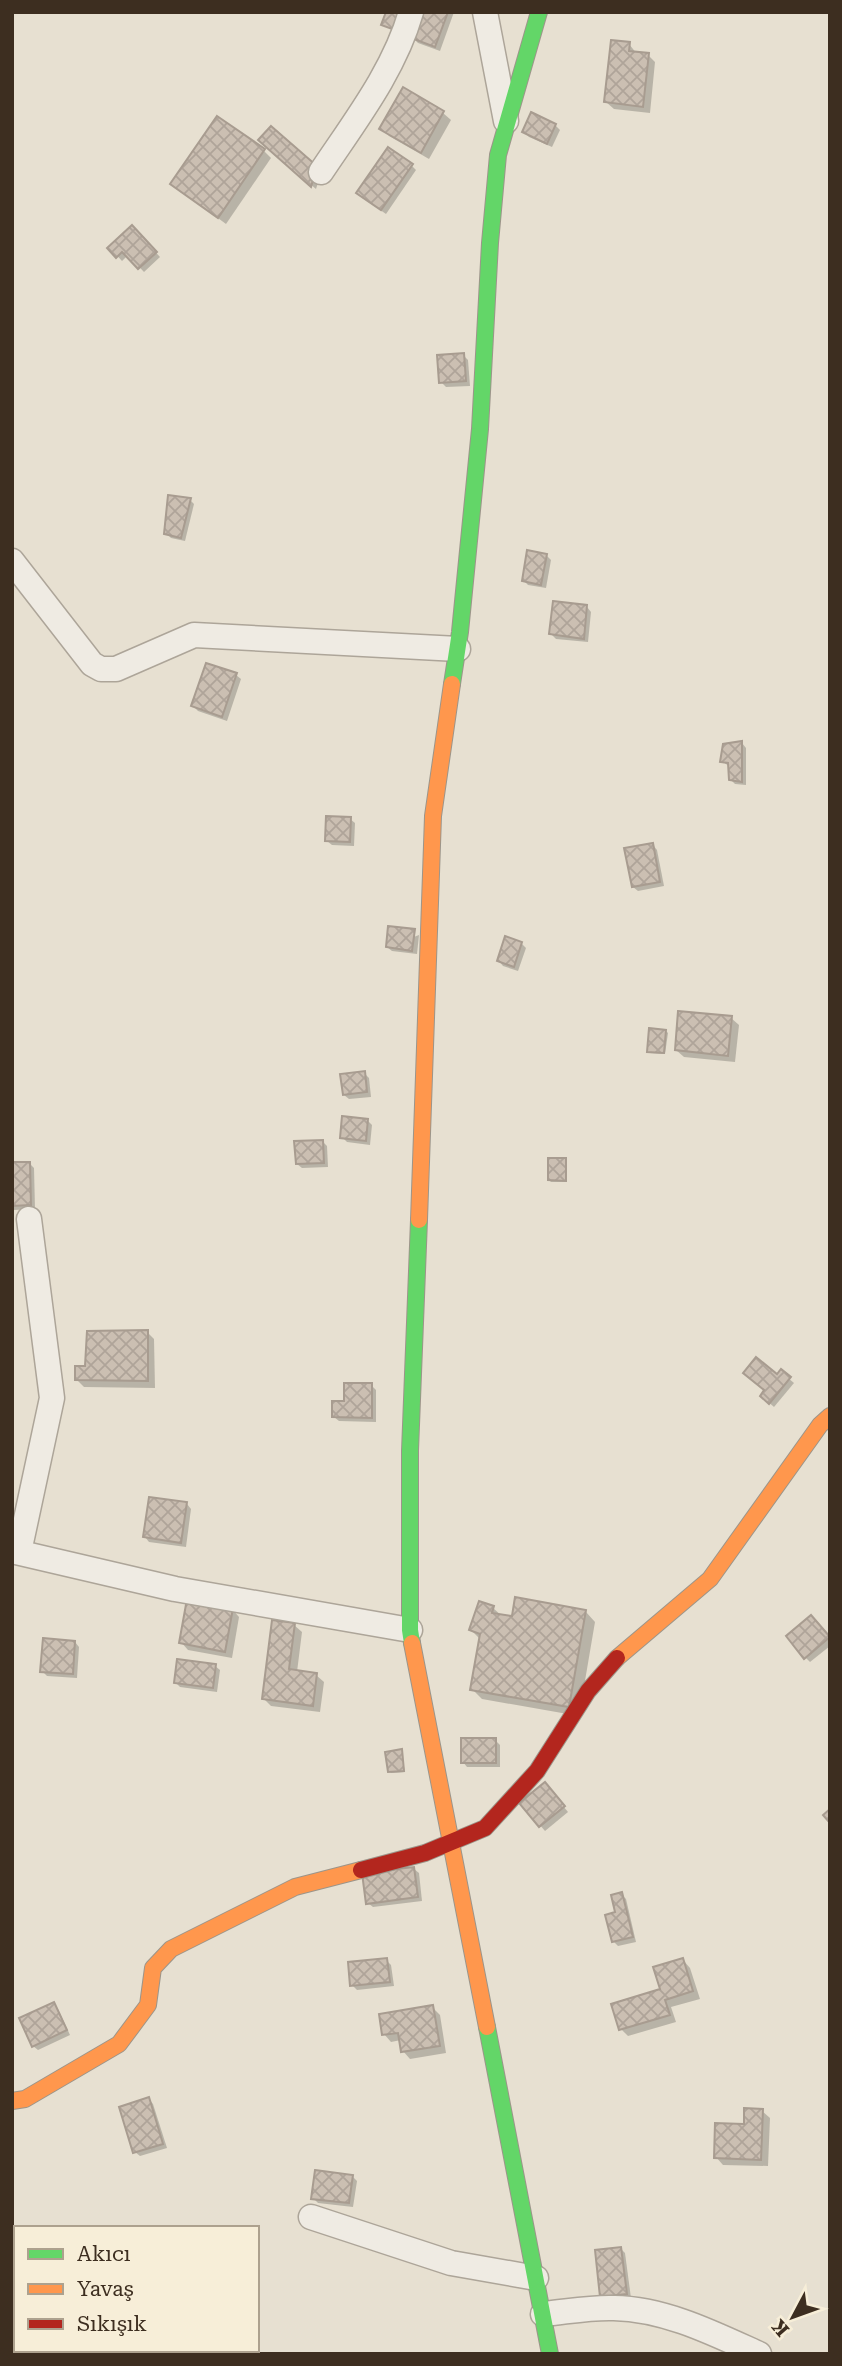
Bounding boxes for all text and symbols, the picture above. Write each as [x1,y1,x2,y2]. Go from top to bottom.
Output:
legend [14,2226,259,2352]
text: Akıcı [77,2242,131,2266]
text: Yavaş [77,2277,134,2301]
north arrow [758,2282,828,2352]
text: Sıkışık [77,2312,147,2336]
text: K [767,2315,794,2341]

